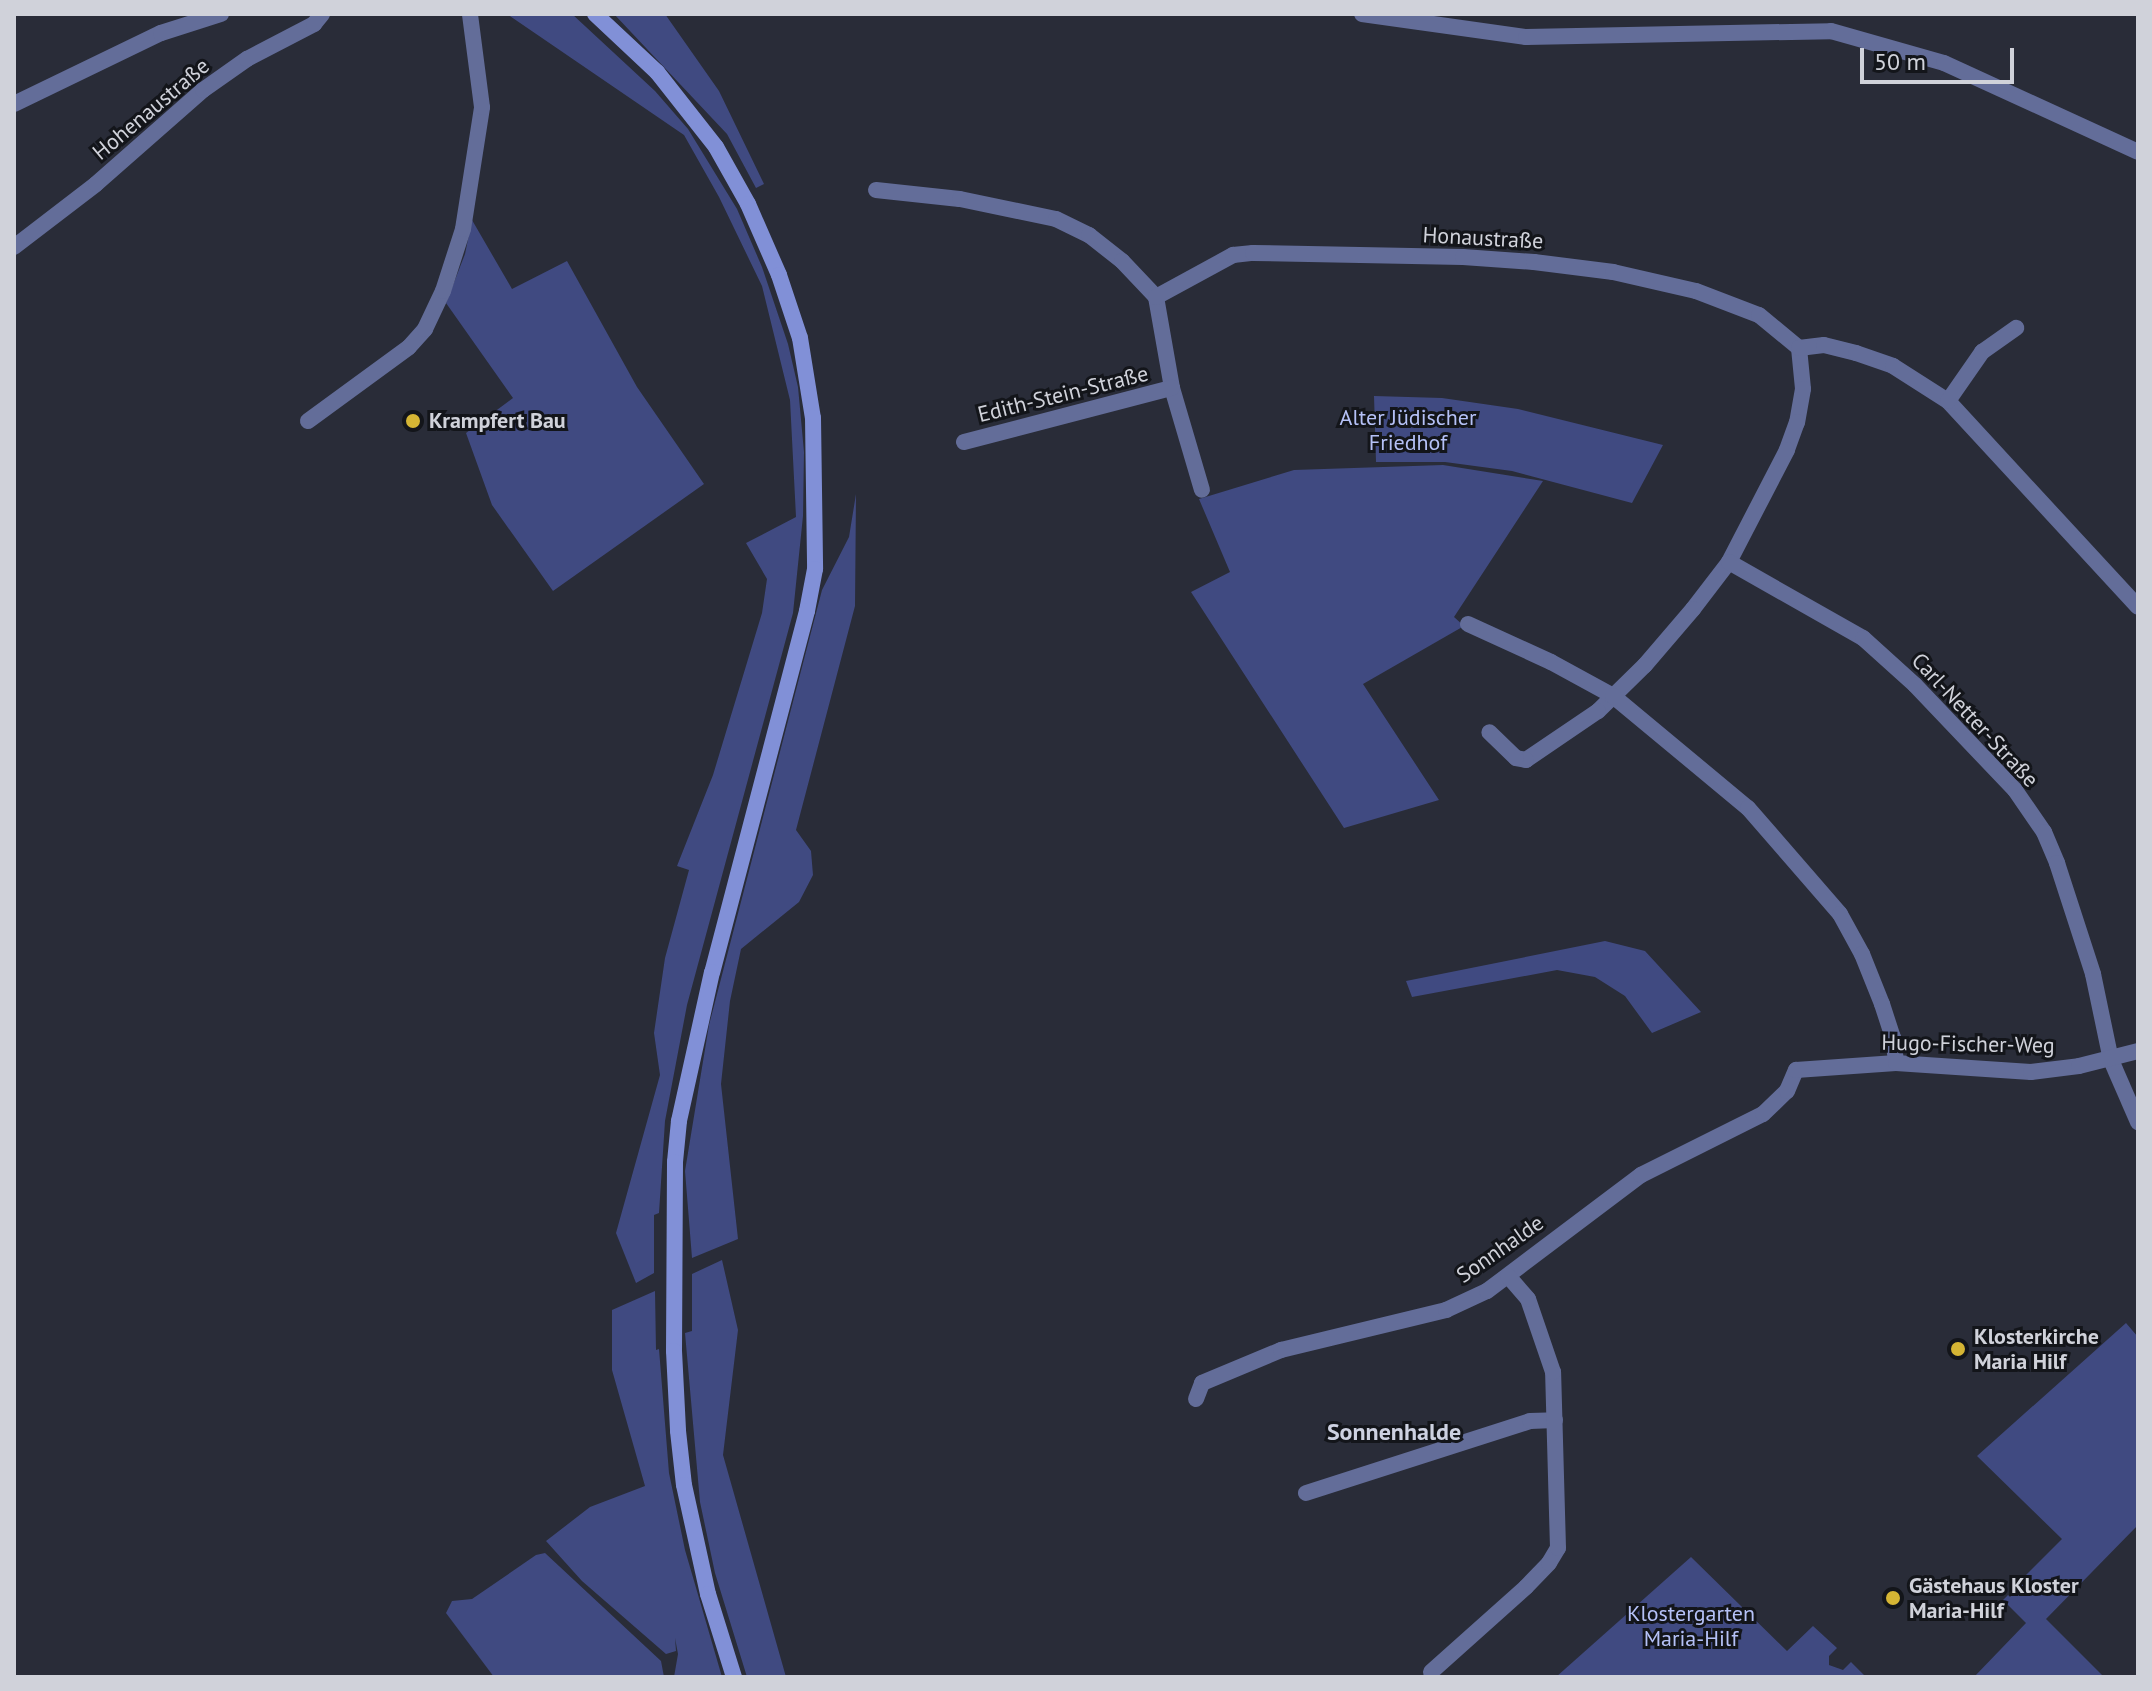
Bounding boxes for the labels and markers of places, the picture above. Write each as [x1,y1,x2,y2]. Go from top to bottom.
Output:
place label: Krampfert Bau [429,408,566,434]
marker: Krampfert Bau [404,412,422,430]
place label: Klosterkirche Maria Hilf [1974,1323,2099,1374]
marker: Klosterkirche Maria Hilf [1949,1340,1967,1358]
place label: Gästehaus Kloster Maria-Hilf [1909,1572,2079,1624]
marker: Gästehaus Kloster Maria-Hilf [1884,1589,1902,1607]

